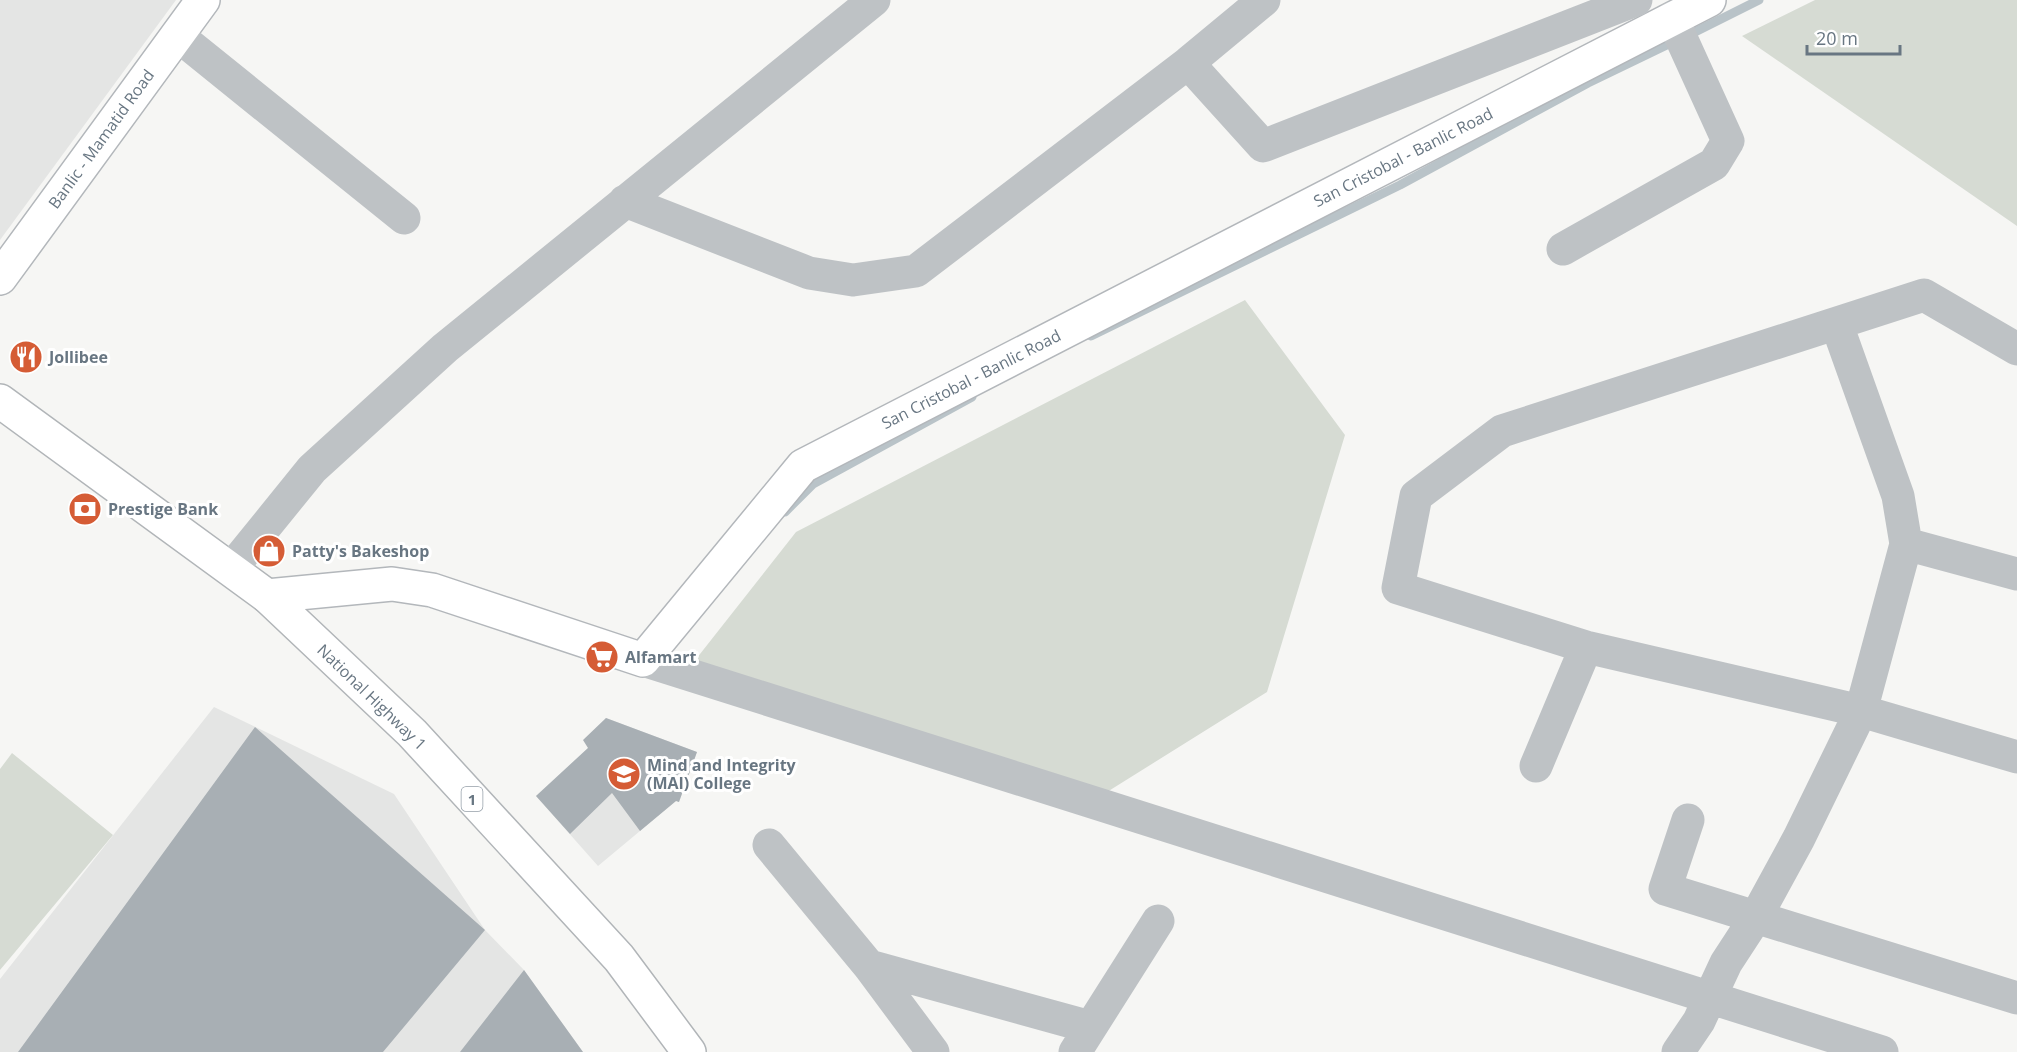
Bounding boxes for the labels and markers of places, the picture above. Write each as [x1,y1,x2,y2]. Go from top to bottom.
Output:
restaurant icon: Jollibee [8,339,44,375]
place label: Jollibee [47,346,108,368]
bank icon: Prestige Bank [67,491,103,527]
place label: Prestige Bank [108,498,218,520]
shop icon: Patty's Bakeshop [251,533,287,569]
place label: Patty's Bakeshop [292,540,429,562]
supermarket icon: Alfamart [584,639,620,675]
place label: Alfamart [625,646,696,668]
place label: Mind and Integrity (MAI) College [647,754,797,794]
school or university icon: Mind and Integrity (MAI) College [606,756,642,792]

